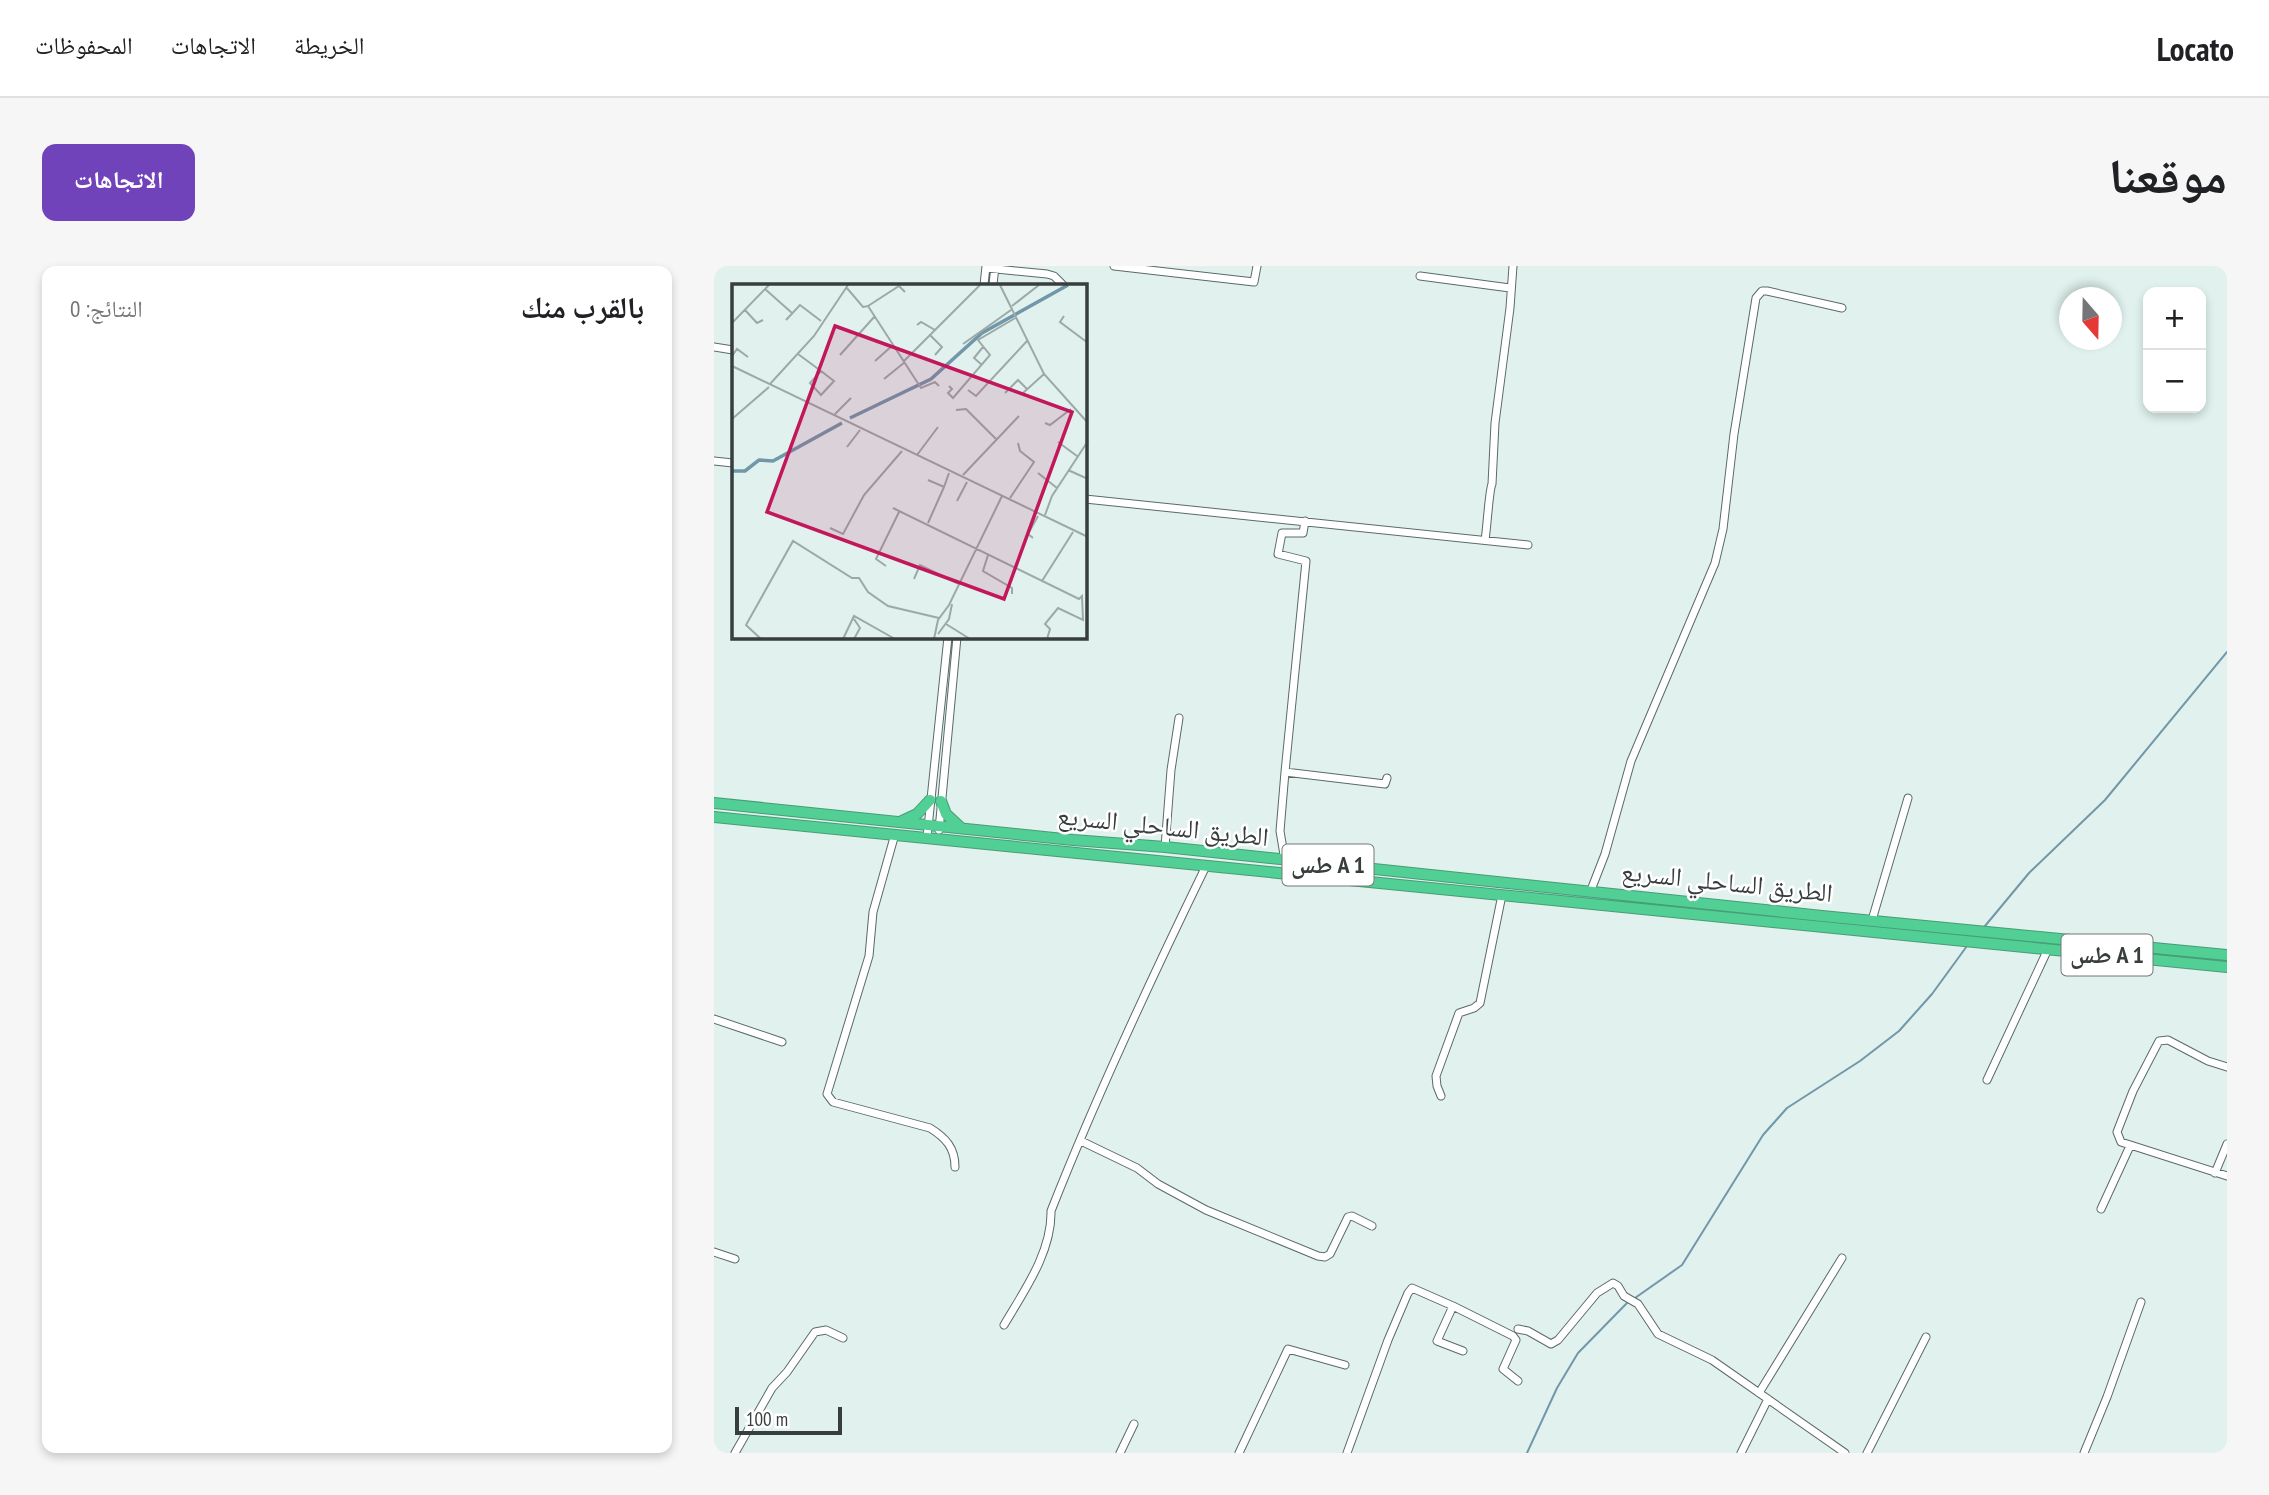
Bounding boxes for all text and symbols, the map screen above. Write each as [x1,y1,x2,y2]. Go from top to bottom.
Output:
text: Locato [2157,27,2234,70]
text: المحفوظات [35,30,133,61]
text: الاتجاهات [171,30,256,61]
text: الخريطة [294,30,365,61]
text: موقعنا [2109,143,2227,207]
button: الاتجاهات [42,144,195,221]
inset map [732,284,1087,639]
text: بالقرب منك [521,287,644,326]
north arrow [2059,287,2122,350]
map controls [2143,287,2206,413]
button: + [2143,287,2206,350]
text: النتائج: 0 [70,294,143,323]
button: − [2143,350,2206,413]
street label: الطريق الساحلي السريع [1055,798,1270,858]
road number: طس A 1 [1282,844,1374,886]
street label: الطريق الساحلي السريع [1619,854,1834,914]
road number: طس A 1 [2062,934,2152,976]
scale bar [735,1404,842,1436]
text: 100 m [746,1407,788,1431]

